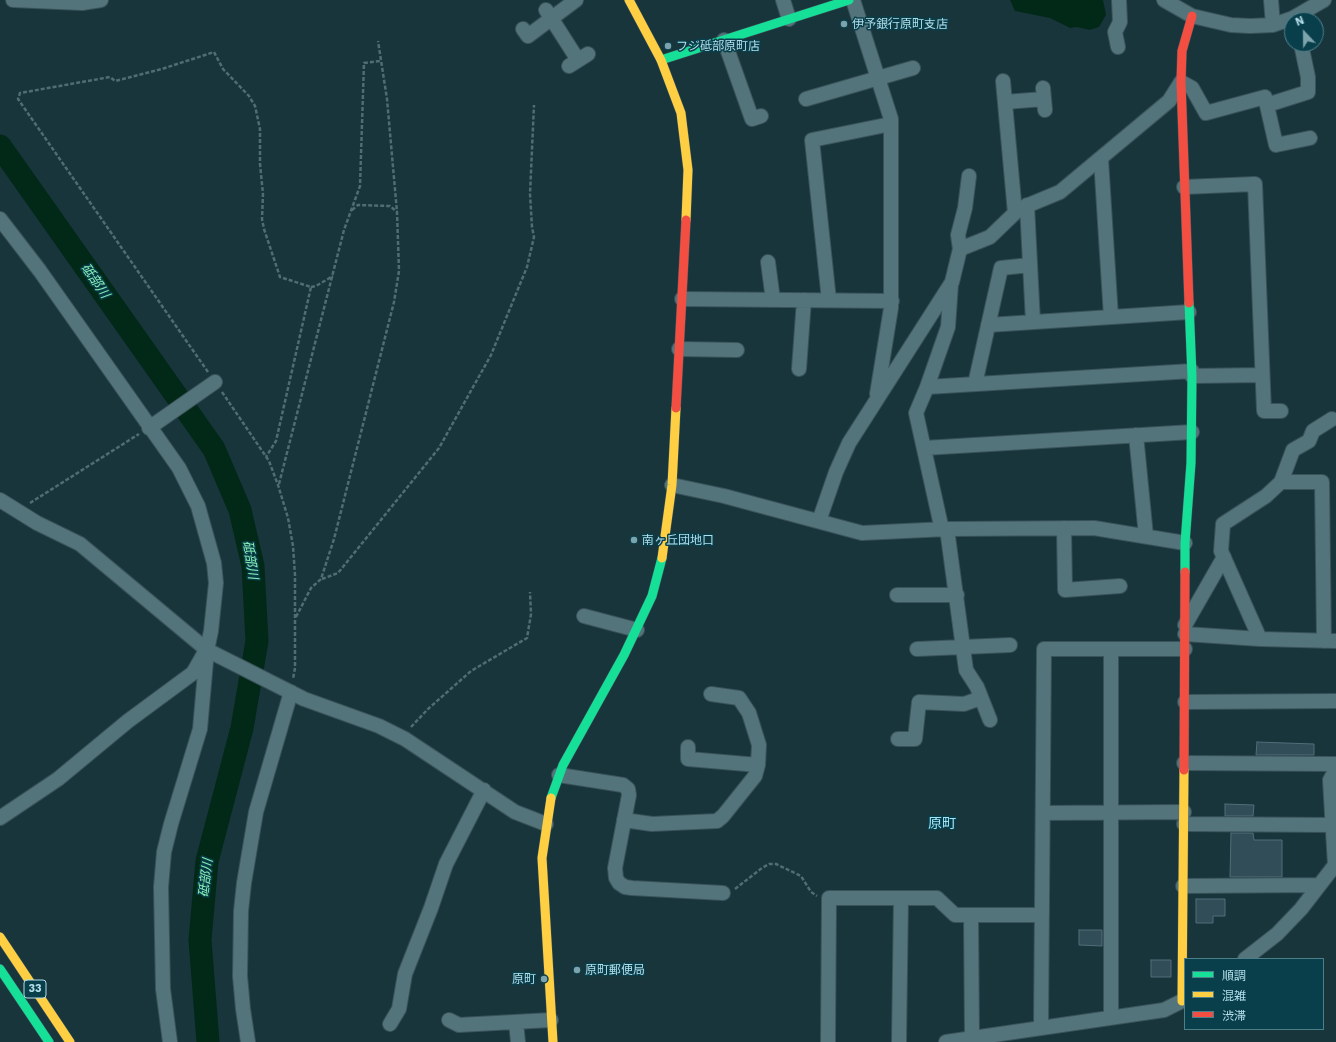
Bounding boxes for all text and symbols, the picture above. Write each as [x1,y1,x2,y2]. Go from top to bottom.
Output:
north arrow [1284,12,1324,52]
text: N [1293,14,1306,29]
place label: 伊予銀行原町支店 [852,17,948,31]
marker: 伊予銀行原町支店 [839,19,849,29]
place label: フジ砥部原町店 [676,39,760,53]
marker: フジ砥部原町店 [663,41,673,51]
water label: 砥部川 [77,261,113,301]
place label: 南ヶ丘団地口 [642,533,714,547]
marker: 南ヶ丘団地口 [629,535,639,545]
water label: 砥部川 [239,540,261,580]
district label: 原町 [928,816,956,832]
water label: 砥部川 [196,858,216,898]
legend [1184,958,1324,1030]
place label: 原町郵便局 [585,963,645,977]
marker: 原町郵便局 [572,965,582,975]
text: 順調 [1222,969,1246,983]
place label: 原町 [512,972,536,986]
marker: 原町 [539,974,549,984]
road number: 33 [24,980,46,998]
text: 混雑 [1222,989,1246,1003]
text: 渋滞 [1222,1009,1246,1023]

